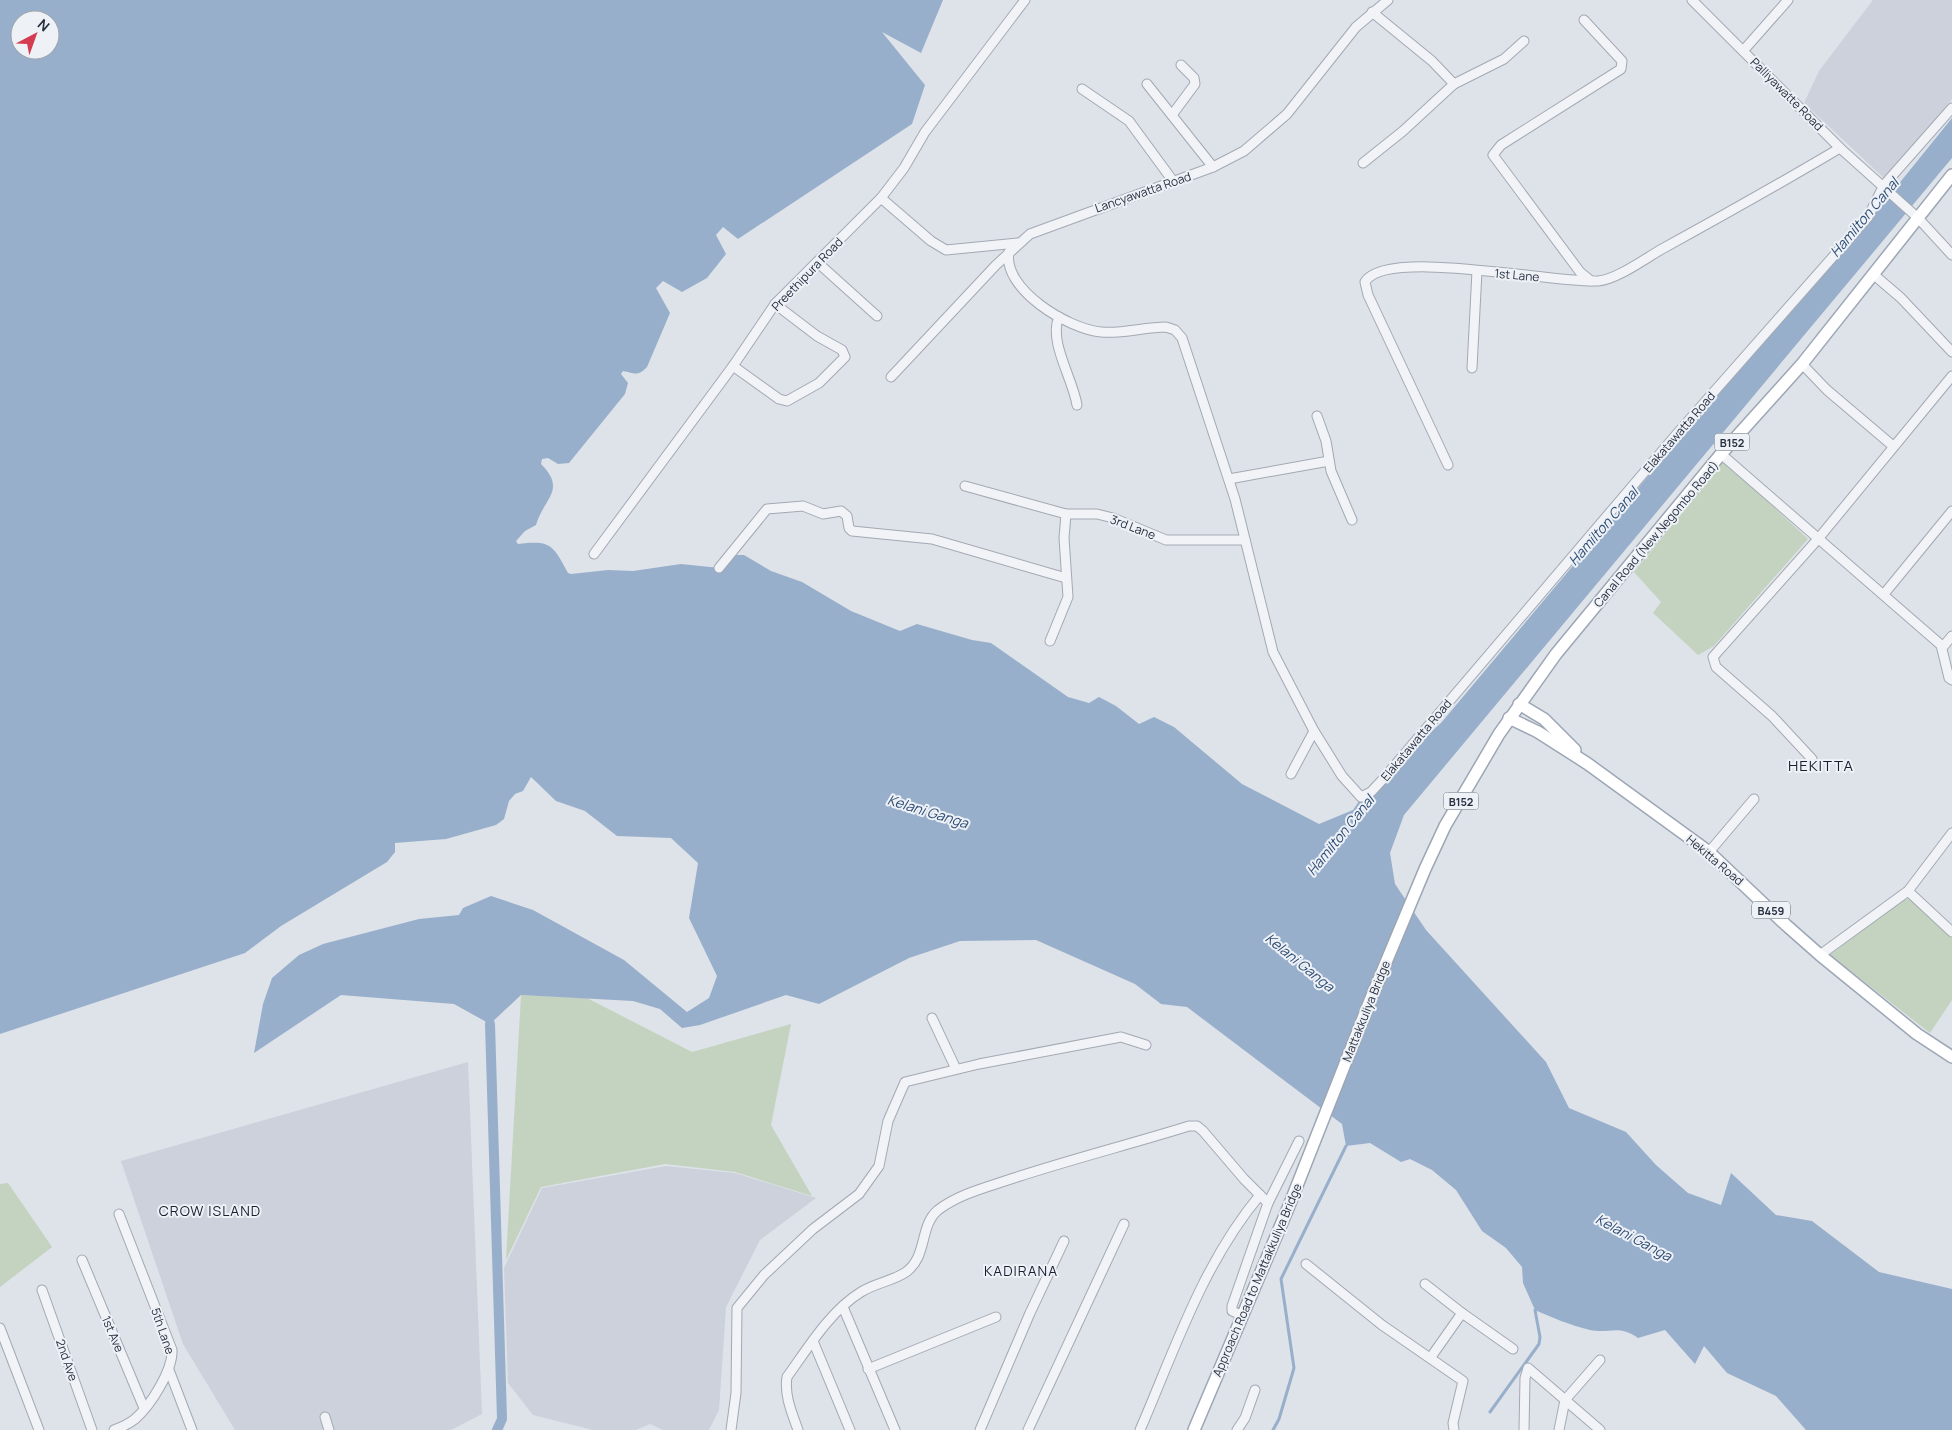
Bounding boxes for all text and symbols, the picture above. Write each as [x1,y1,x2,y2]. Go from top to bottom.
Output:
north arrow [10,10,60,60]
text: N [34,14,54,35]
street label: Palliyawatte Road [1747,54,1827,134]
street label: Lancyawatta Road [1093,168,1193,216]
water label: Hamilton Canal [1825,172,1904,261]
street label: Preethipura Road [768,234,846,314]
street label: 1st Lane [1494,265,1540,285]
street label: Elakatawatta Road [1639,388,1719,476]
road number: B152 [1714,434,1750,451]
street label: Canal Road (New Negombo Road) [1590,457,1722,611]
water label: Hamilton Canal [1564,482,1643,569]
street label: 3rd Lane [1108,511,1158,543]
street label: Elakatawatta Road [1377,695,1455,785]
district label: HEKITTA [1788,755,1854,776]
water label: Kelani Ganga [885,790,972,833]
water label: Hamilton Canal [1302,790,1379,879]
road number: B152 [1444,792,1478,809]
street label: Hekitta Road [1683,831,1747,889]
road number: B459 [1752,902,1790,918]
water label: Kelani Ganga [1262,928,1339,996]
street label: Mattakkuliya Bridge [1338,958,1394,1064]
street label: Approach Road to Mattakkuliya Bridge [1208,1181,1306,1379]
district label: CROW ISLAND [159,1201,261,1220]
water label: Kelani Ganga [1593,1209,1676,1266]
district label: KADIRANA [984,1261,1058,1280]
street label: 5th Lane [147,1305,179,1357]
street label: 1st Ave [98,1313,128,1355]
street label: 2nd Ave [52,1337,82,1383]

